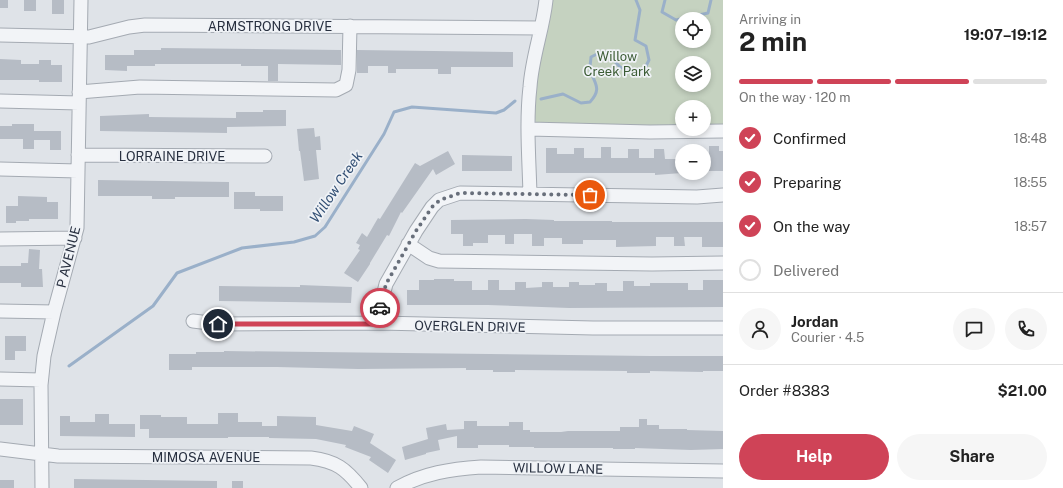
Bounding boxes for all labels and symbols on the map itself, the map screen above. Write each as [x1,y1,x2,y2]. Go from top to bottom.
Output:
street label: ARMSTRONG DRIVE [208,19,332,34]
park label: Willow Creek Park [584,49,650,79]
water label: Willow Creek [306,148,366,226]
street label: LORRAINE DRIVE [119,149,225,164]
pin [573,178,607,212]
street label: P AVENUE [54,225,83,289]
courier [360,288,400,328]
pin [201,307,235,341]
street label: OVERGLEN DRIVE [414,318,526,335]
street label: MIMOSA AVENUE [152,450,260,465]
street label: WILLOW LANE [513,460,603,477]

